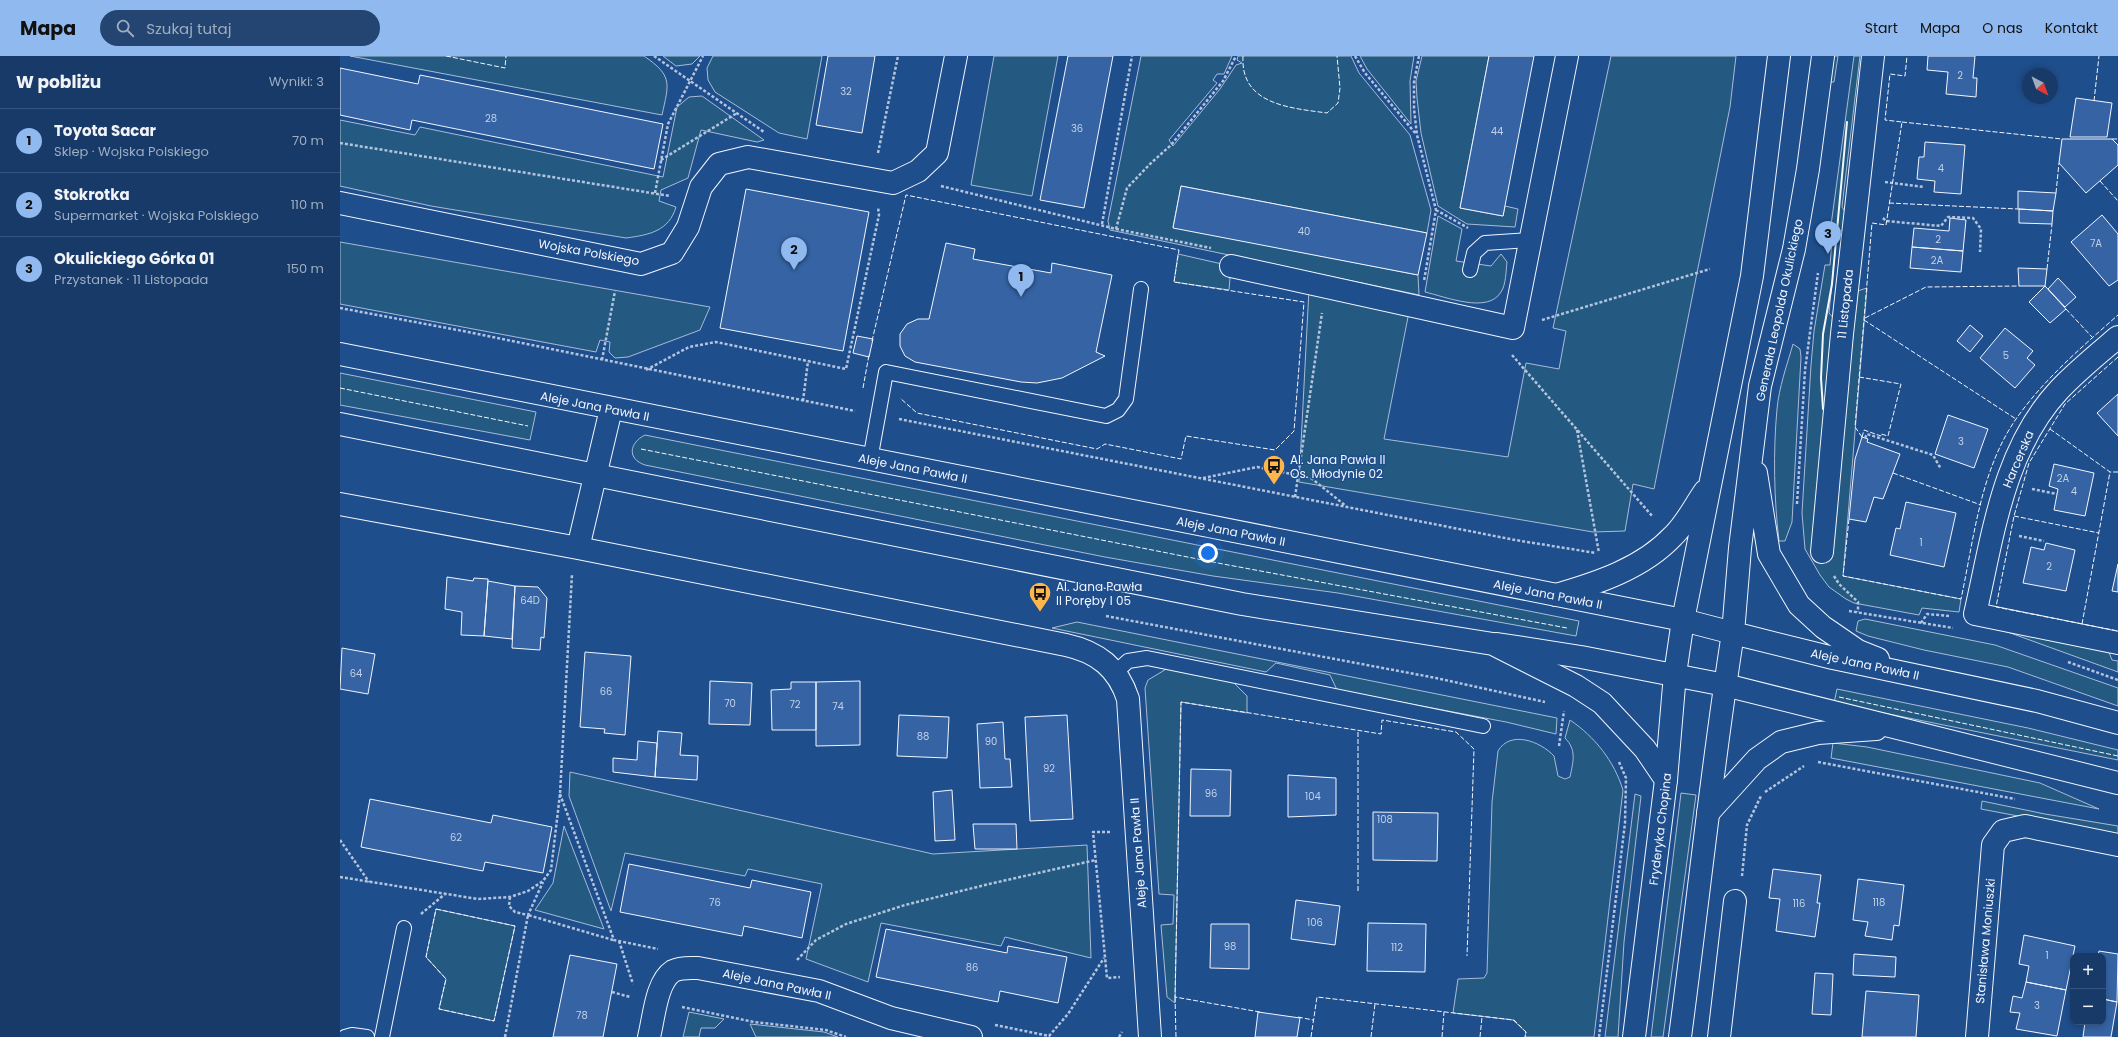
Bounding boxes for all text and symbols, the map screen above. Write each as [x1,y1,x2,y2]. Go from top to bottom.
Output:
search box [100,10,380,46]
text: Mapa [20,15,76,42]
icon: search [114,17,136,39]
text: Szukaj tutaj [146,18,231,39]
text: Start [1865,18,1898,38]
text: Mapa [1920,18,1960,38]
text: O nas [1982,18,2023,38]
text: Kontakt [2045,18,2098,38]
house number: 2 [1957,68,1963,83]
north arrow [2022,68,2058,104]
text: W pobliżu [16,70,101,94]
text: Wyniki: 3 [269,72,324,91]
house number: 32 [840,84,852,99]
house number: 28 [485,111,497,126]
text: Toyota Sacar [54,120,156,141]
house number: 36 [1071,121,1083,136]
house number: 44 [1491,124,1503,139]
text: 1 [27,131,31,150]
text: 70 m [292,131,324,150]
text: Sklep · Wojska Polskiego [54,142,209,161]
house number: 4 [1938,161,1944,176]
text: Stokrotka [54,184,130,205]
text: 2 [25,195,33,214]
text: 110 m [291,195,324,214]
text: Supermarket · Wojska Polskiego [54,206,259,225]
street label: Generała Leopolda Okulickiego [1751,217,1807,403]
pin: 3 [1815,221,1841,254]
house number: 40 [1298,224,1310,239]
house number: 2 [1935,232,1941,247]
street label: Wojska Polskiego [537,235,641,269]
house number: 7A [2090,236,2102,251]
pin: 2 [781,237,807,270]
text: Okulickiego Górka 01 [54,248,214,269]
house number: 2A [1931,253,1944,268]
text: 3 [25,259,33,278]
text: 150 m [287,259,324,278]
pin: 1 [1008,264,1034,297]
street label: 11 Listopada [1833,268,1857,340]
text: Przystanek · 11 Listopada [54,270,208,289]
house number: 5 [2003,348,2009,363]
street label: Aleje Jana Pawła II [539,387,651,425]
street label: Harcerska [1998,428,2038,490]
house number: 3 [1958,434,1964,449]
street label: Aleje Jana Pawła II [857,449,969,487]
place label: Al. Jana Pawła II Os. Młodynie 02 [1290,451,1385,482]
bus stop icon: Al. Jana Pawła II Os. Młodynie 02 [1261,453,1287,486]
house number: 2A [2057,471,2070,486]
house number: 4 [2071,484,2077,499]
street label: Aleje Jana Pawła II [1175,512,1287,550]
house number: 1 [1919,535,1923,550]
your location [1198,543,1218,563]
house number: 2 [2046,559,2052,574]
street label: Aleje Jana Pawła II [1492,575,1604,613]
place label: Al. Jana Pawła II Poręby I 05 [1056,578,1142,609]
bus stop icon: Al. Jana Pawła II Poręby I 05 [1027,580,1053,613]
house number: 64D [520,593,540,608]
street label: Aleje Jana Pawła II [1809,644,1921,684]
house number: 64 [350,666,362,681]
house number: 66 [600,684,612,699]
house number: 70 [724,696,736,711]
house number: 72 [789,697,801,712]
house number: 74 [832,699,844,714]
house number: 88 [917,729,929,744]
house number: 90 [985,734,997,749]
house number: 92 [1043,761,1055,776]
street label: Fryderyka Chopina [1645,772,1675,886]
house number: 96 [1205,786,1217,801]
house number: 104 [1305,789,1321,804]
street label: Aleje Jana Pawła II [1126,797,1150,909]
house number: 108 [1377,812,1393,827]
house number: 62 [450,830,462,845]
street label: Stanisława Moniuszki [1971,878,1999,1004]
house number: 76 [709,895,721,910]
house number: 118 [1873,895,1885,910]
house number: 116 [1793,896,1805,911]
house number: 106 [1307,915,1323,930]
house number: 98 [1224,939,1236,954]
house number: 112 [1391,940,1403,955]
house number: 1 [2045,948,2049,963]
map controls [2070,953,2106,1025]
button: + [2070,953,2106,989]
house number: 86 [966,960,978,975]
street label: Aleje Jana Pawła II [721,964,833,1004]
button: − [2070,989,2106,1025]
house number: 3 [2034,998,2040,1013]
house number: 78 [576,1008,588,1023]

